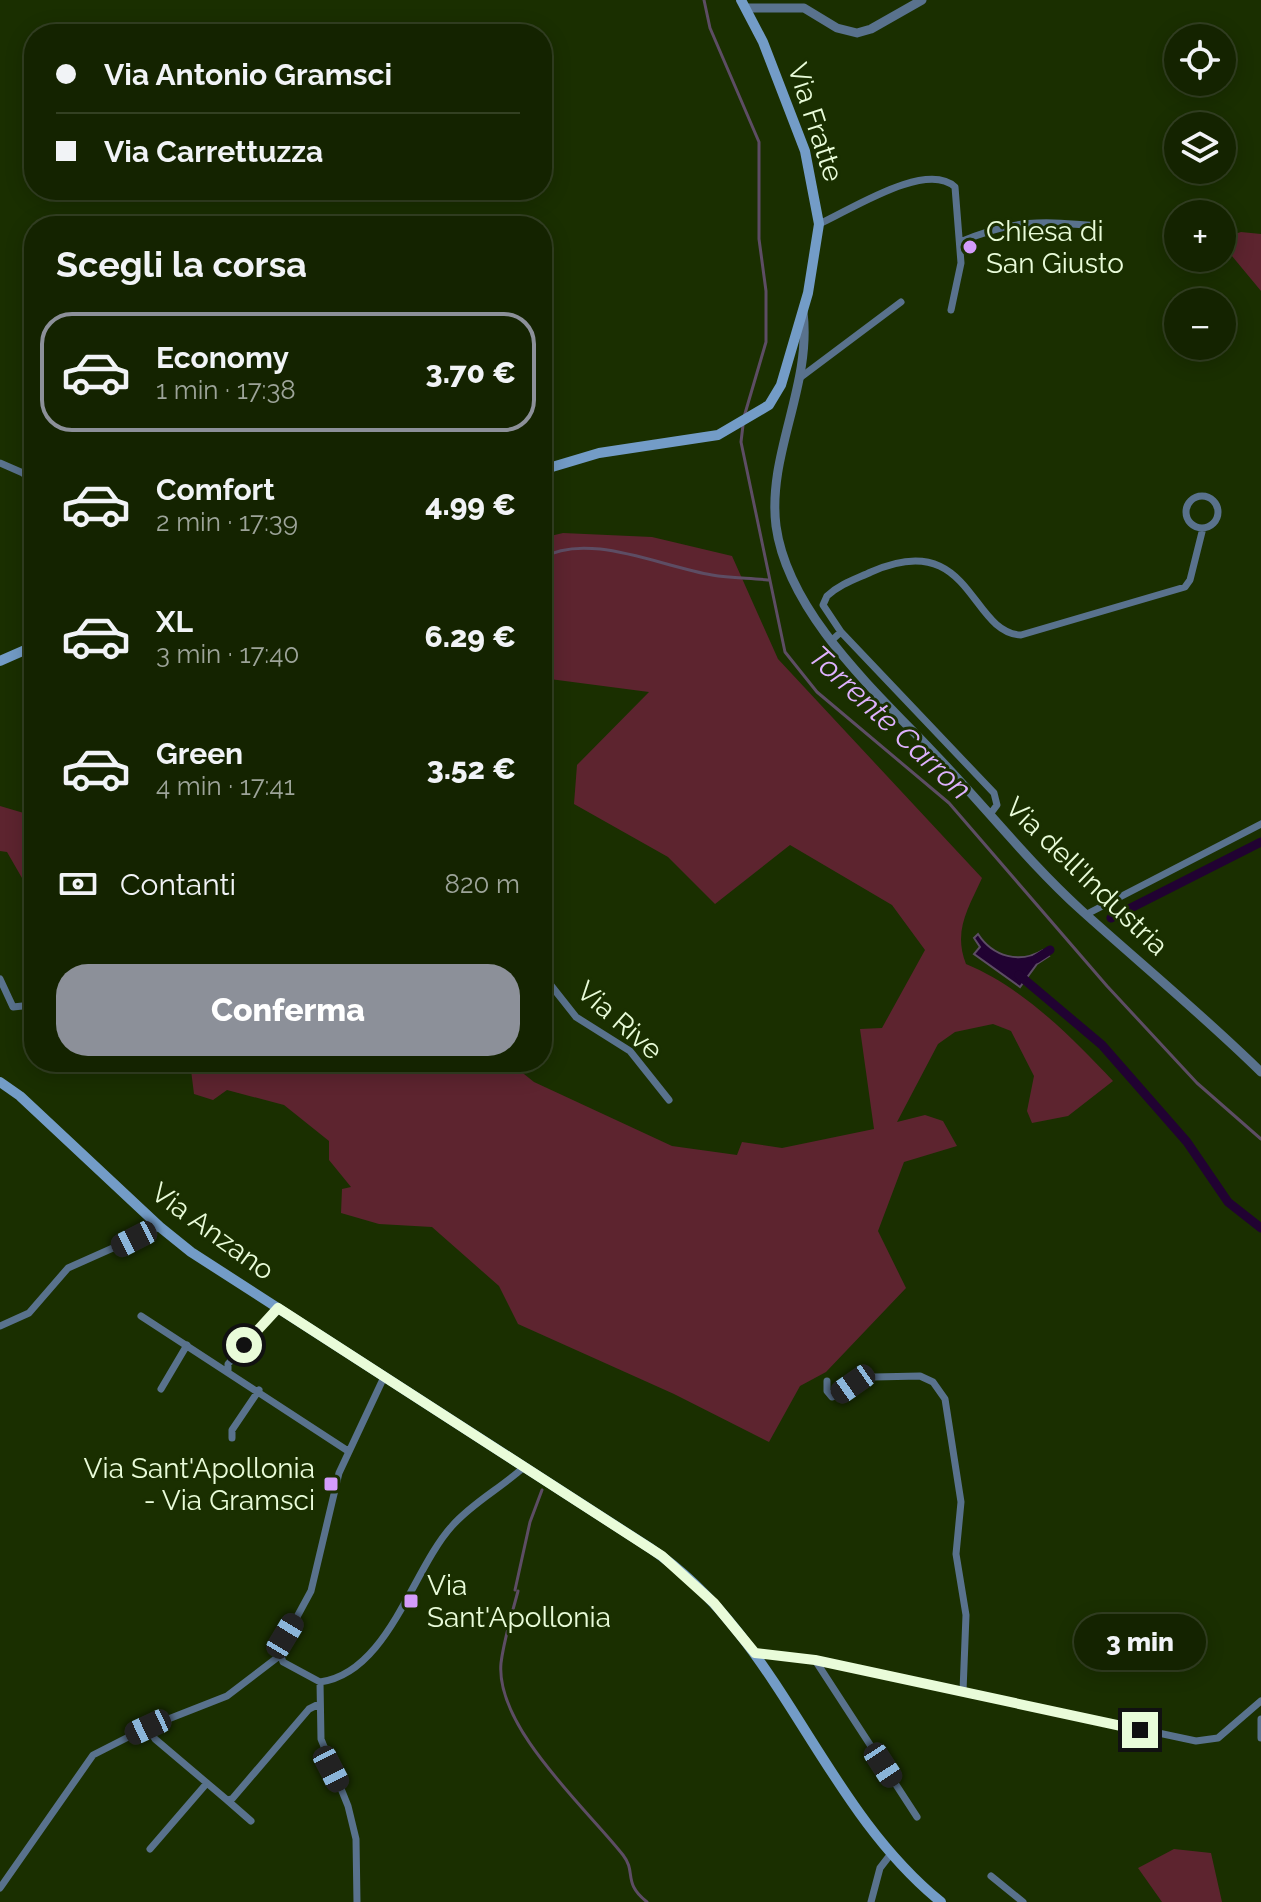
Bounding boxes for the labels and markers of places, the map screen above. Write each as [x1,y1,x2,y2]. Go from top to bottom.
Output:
place label: Chiesa di San Giusto [986,215,1124,280]
marker: Chiesa di San Giusto [961,238,979,256]
place label: Via Sant'Apollonia - Via Gramsci [84,1452,315,1517]
marker: Via Sant'Apollonia - Via Gramsci [322,1475,340,1493]
place label: Via Sant'Apollonia [427,1569,611,1634]
marker: Via Sant'Apollonia [402,1592,420,1610]

